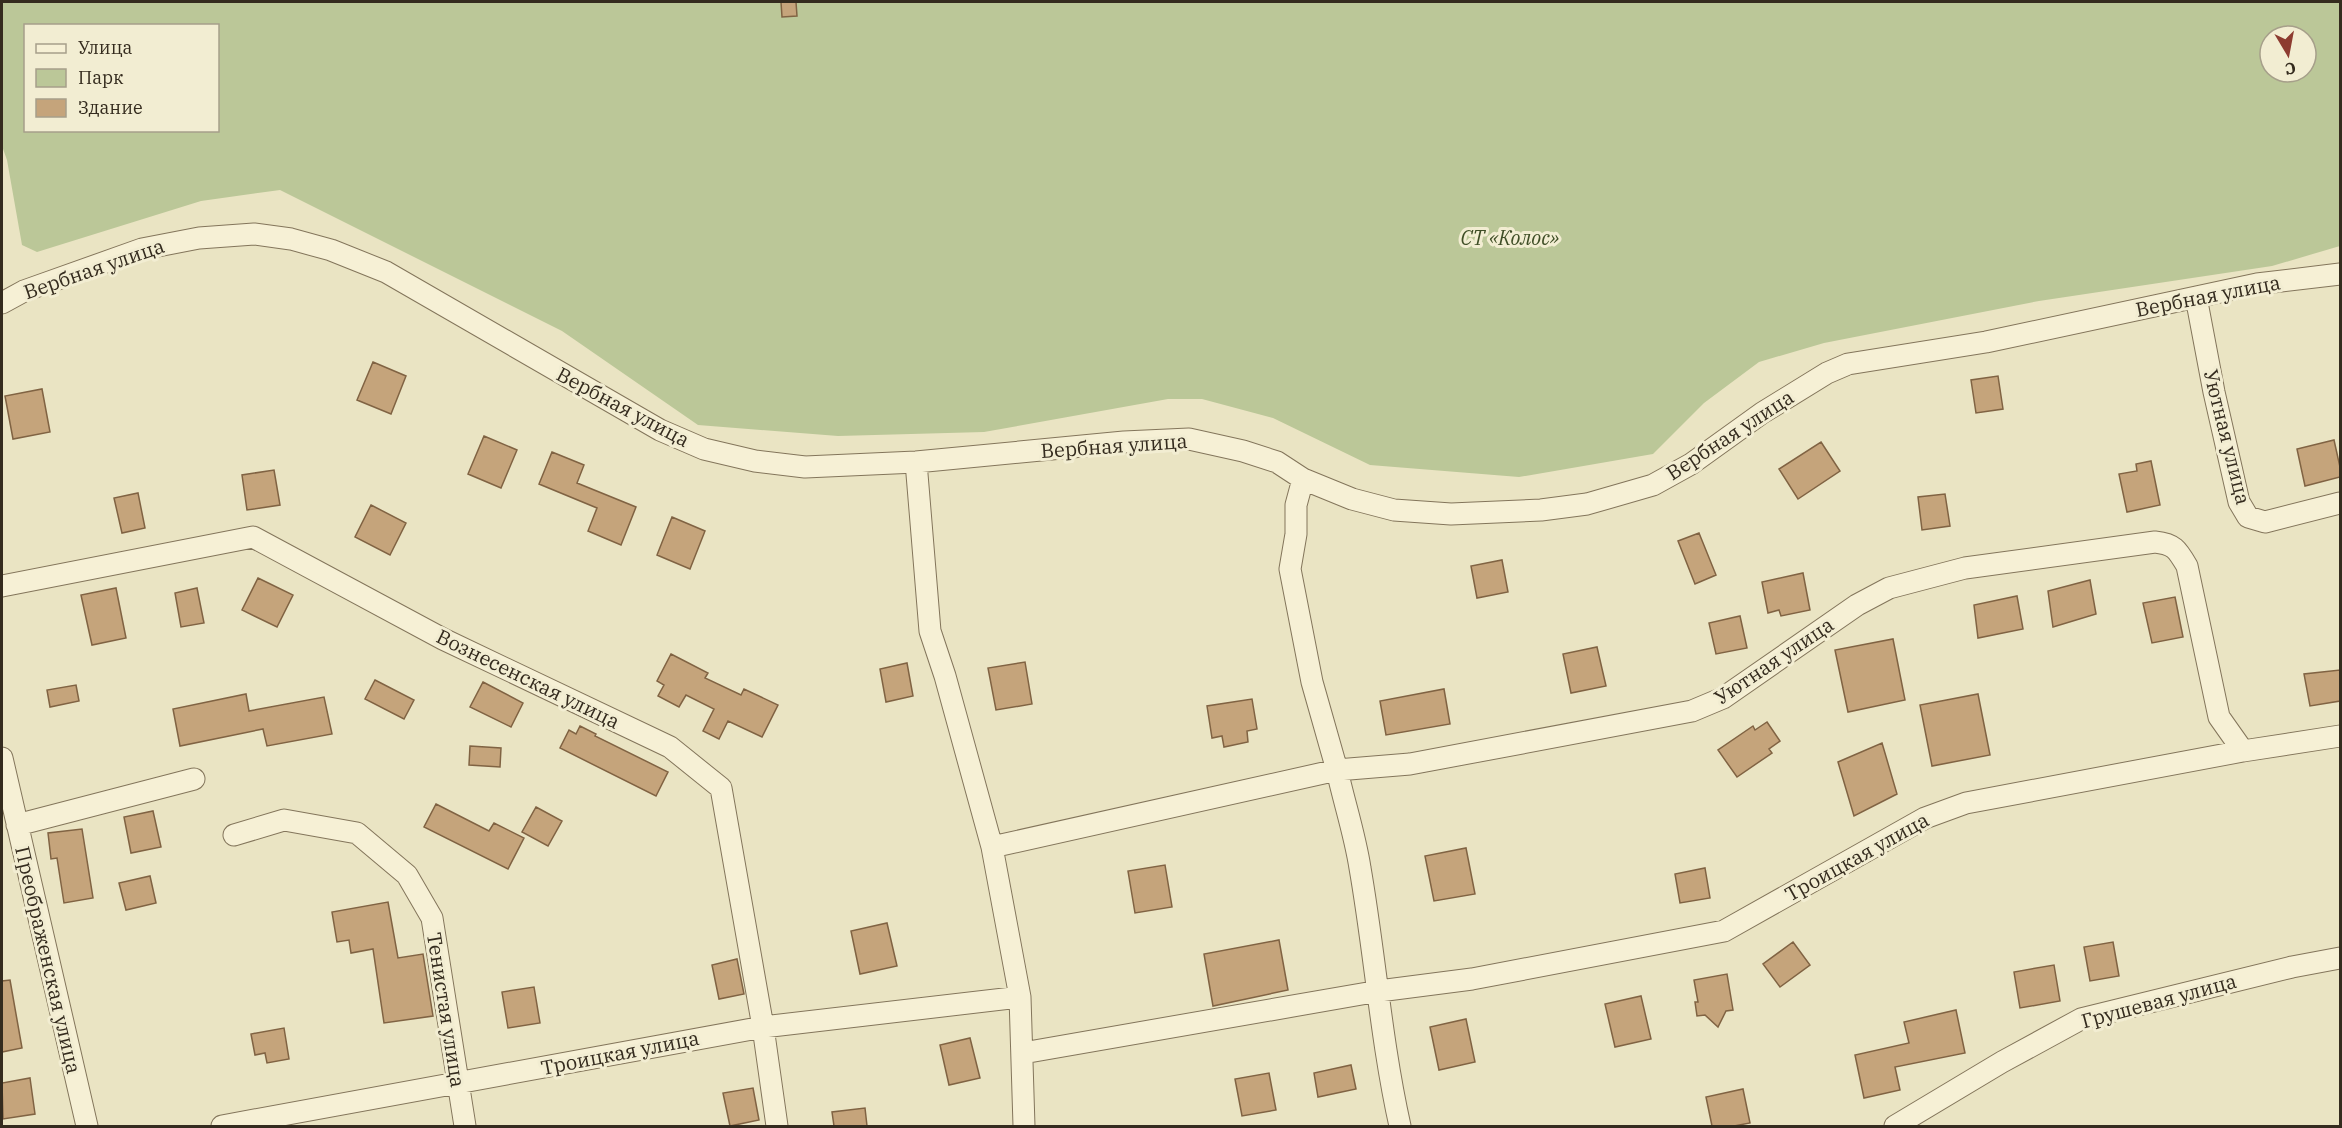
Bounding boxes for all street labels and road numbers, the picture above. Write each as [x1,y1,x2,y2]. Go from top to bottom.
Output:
street label: Вербная улица [20,232,168,305]
street label: Вербная улица [2133,268,2283,323]
street label: Вербная улица [552,360,695,453]
street label: Уютная улица [2198,367,2257,507]
street label: Вербная улица [1661,383,1799,486]
street label: Вербная улица [1040,427,1188,464]
street label: Уютная улица [1709,611,1839,710]
street label: Вознесенская улица [432,622,624,735]
street label: Троицкая улица [1780,806,1934,907]
street label: Преображенская улица [9,844,88,1076]
street label: Тенистая улица [421,931,472,1089]
street label: Грушевая улица [2078,967,2240,1034]
street label: Троицкая улица [538,1024,701,1081]

